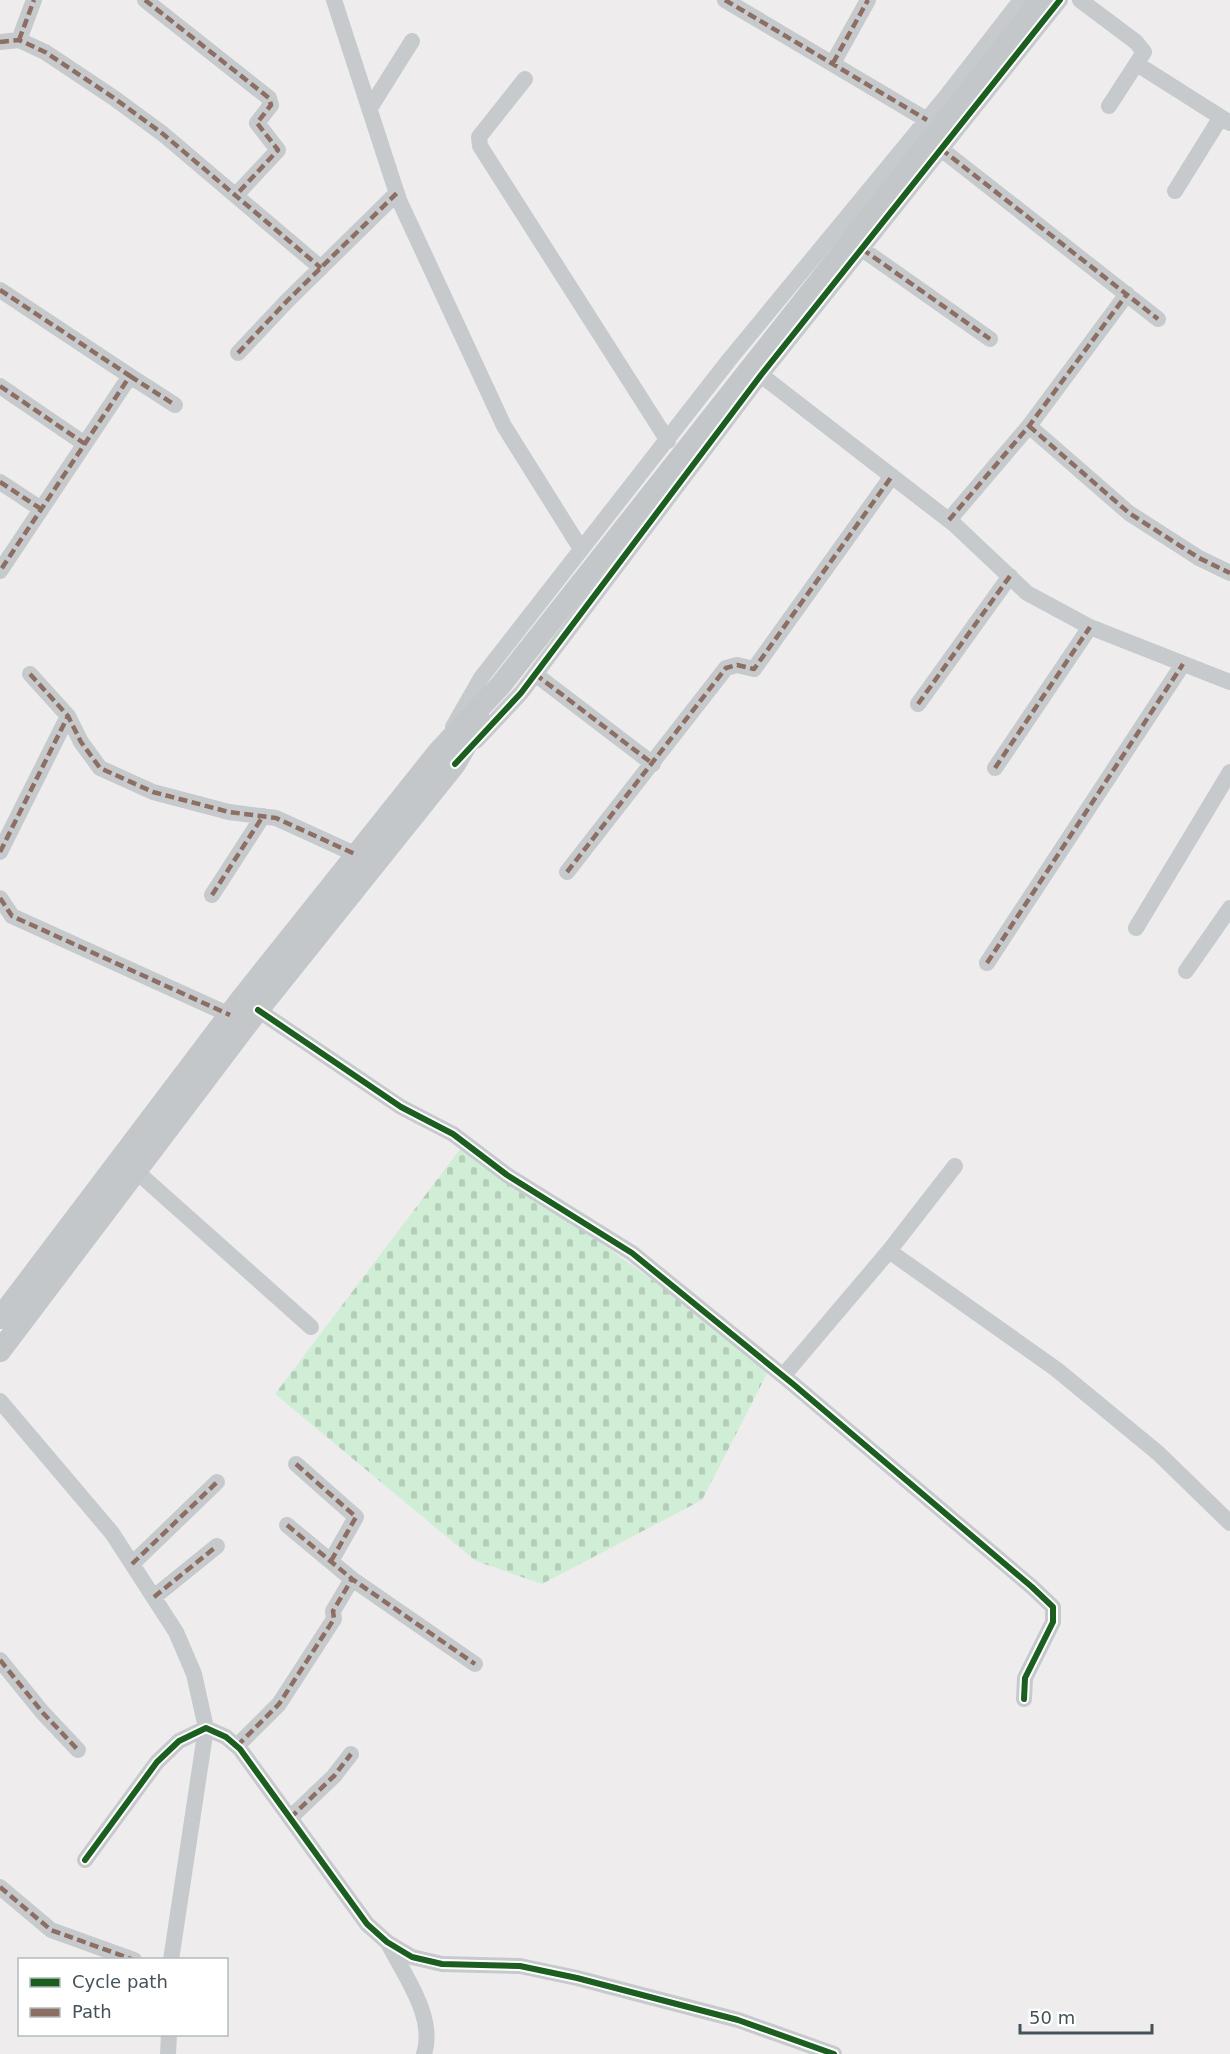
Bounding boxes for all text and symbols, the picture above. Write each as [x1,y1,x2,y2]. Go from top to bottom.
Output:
legend [18,1958,228,2036]
text: Cycle path [72,1971,168,1992]
scale bar [1020,1997,1152,2035]
text: Path [72,2001,112,2022]
text: 50 m [1029,2007,1075,2028]

